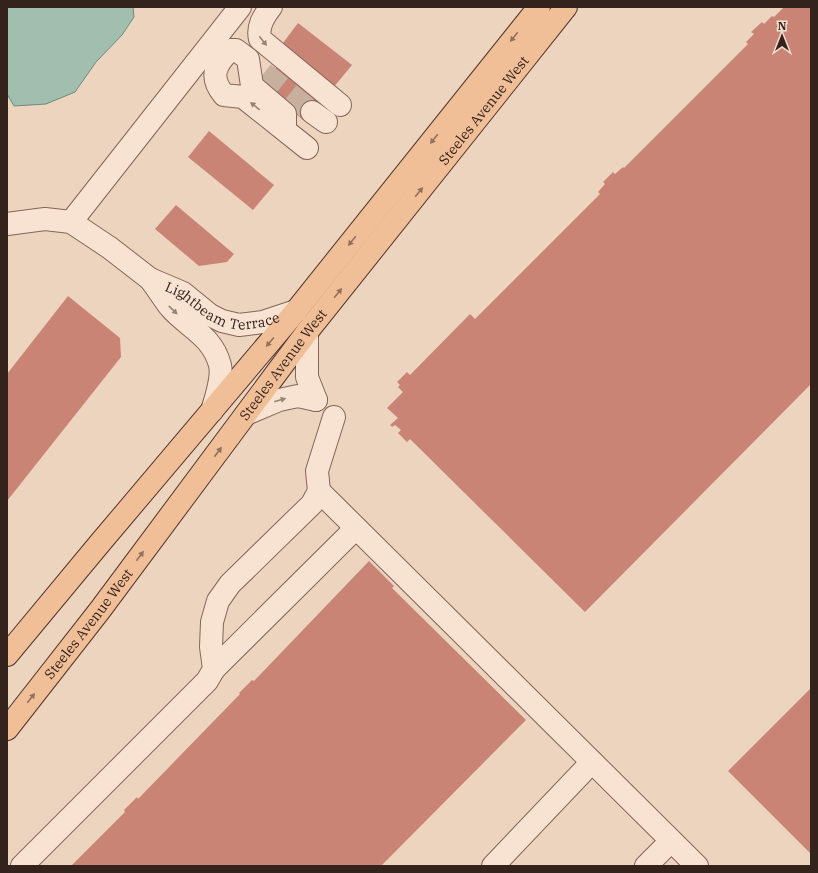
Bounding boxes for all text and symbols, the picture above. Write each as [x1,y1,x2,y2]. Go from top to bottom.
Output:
north arrow [762,16,802,56]
text: N [778,19,787,33]
one-way arrow [510,32,519,43]
one-way arrow [259,35,267,46]
street label: Steeles Avenue West [435,52,533,169]
one-way arrow [249,101,260,110]
one-way arrow [429,134,438,145]
one-way arrow [414,186,423,197]
one-way arrow [348,235,357,246]
street label: Lightbeam Terrace [163,278,282,334]
one-way arrow [333,288,342,299]
one-way arrow [168,305,178,314]
street label: Steeles Avenue West [235,305,331,424]
one-way arrow [266,336,275,347]
one-way arrow [274,397,286,403]
one-way arrow [213,447,221,457]
one-way arrow [136,551,144,562]
street label: Steeles Avenue West [40,565,137,683]
one-way arrow [27,693,36,704]

